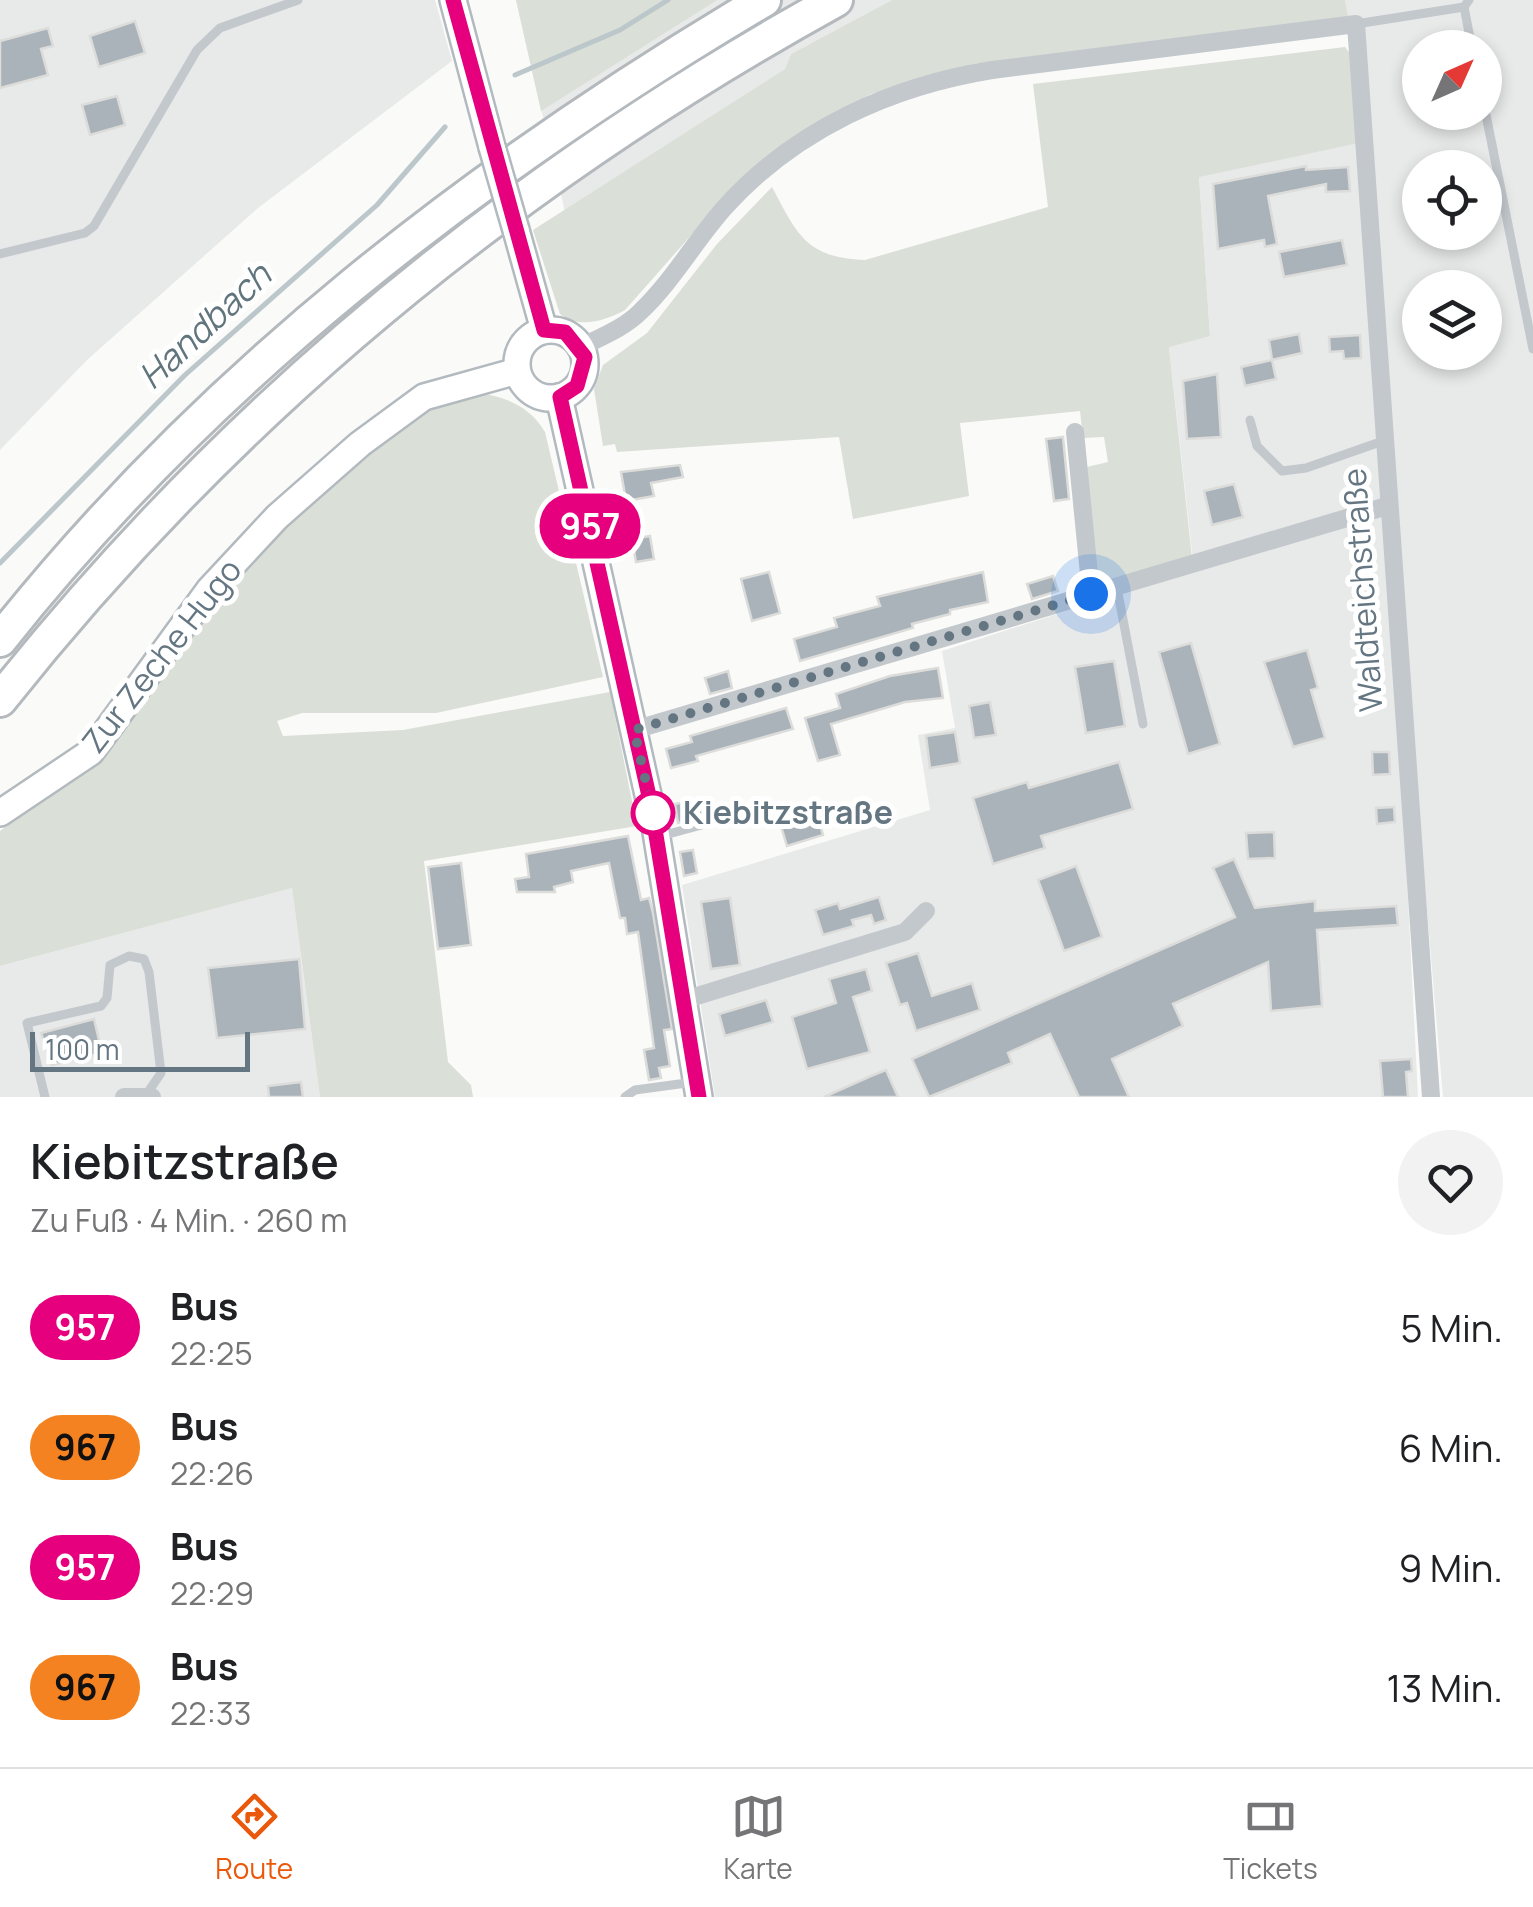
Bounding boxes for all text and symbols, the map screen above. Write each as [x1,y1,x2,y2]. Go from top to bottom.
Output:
north arrow [1402,30,1502,130]
map controls [1402,30,1502,370]
button: locate [1402,150,1502,250]
water label: Handbach [128,251,282,399]
button: layers [1402,270,1502,370]
street label: Waldteichstraße [1332,467,1392,713]
line badge: 957 [532,494,648,558]
text: 957 [560,502,620,550]
street label: Zur Zeche Hugo [71,549,251,762]
your location [1066,569,1116,619]
place label: Kiebitzstraße [683,790,893,834]
marker: Kiebitzstraße [632,792,674,834]
scale bar [30,1027,250,1072]
text: 100 m [45,1030,119,1068]
text: Kiebitzstraße [30,1128,339,1193]
button: heart [1398,1130,1503,1235]
text: Zu Fuß · 4 Min. · 260 m [30,1198,347,1242]
text: Bus [170,1279,238,1331]
text: 5 Min. [1400,1301,1503,1353]
text: 957 [55,1303,115,1351]
text: 22:25 [170,1331,253,1375]
text: Bus [170,1399,238,1451]
text: 6 Min. [1399,1421,1503,1473]
text: 967 [54,1423,116,1471]
text: 22:26 [170,1451,254,1495]
text: Bus [170,1519,238,1571]
text: 9 Min. [1399,1541,1503,1593]
text: 957 [55,1543,115,1591]
text: 22:29 [170,1571,254,1615]
text: Bus [170,1639,238,1691]
text: 13 Min. [1387,1661,1503,1713]
text: 967 [54,1663,116,1711]
text: 22:33 [170,1691,251,1735]
tab: Route [215,1789,293,1887]
tab: Karte [723,1789,793,1887]
tab: Tickets [1223,1789,1318,1887]

